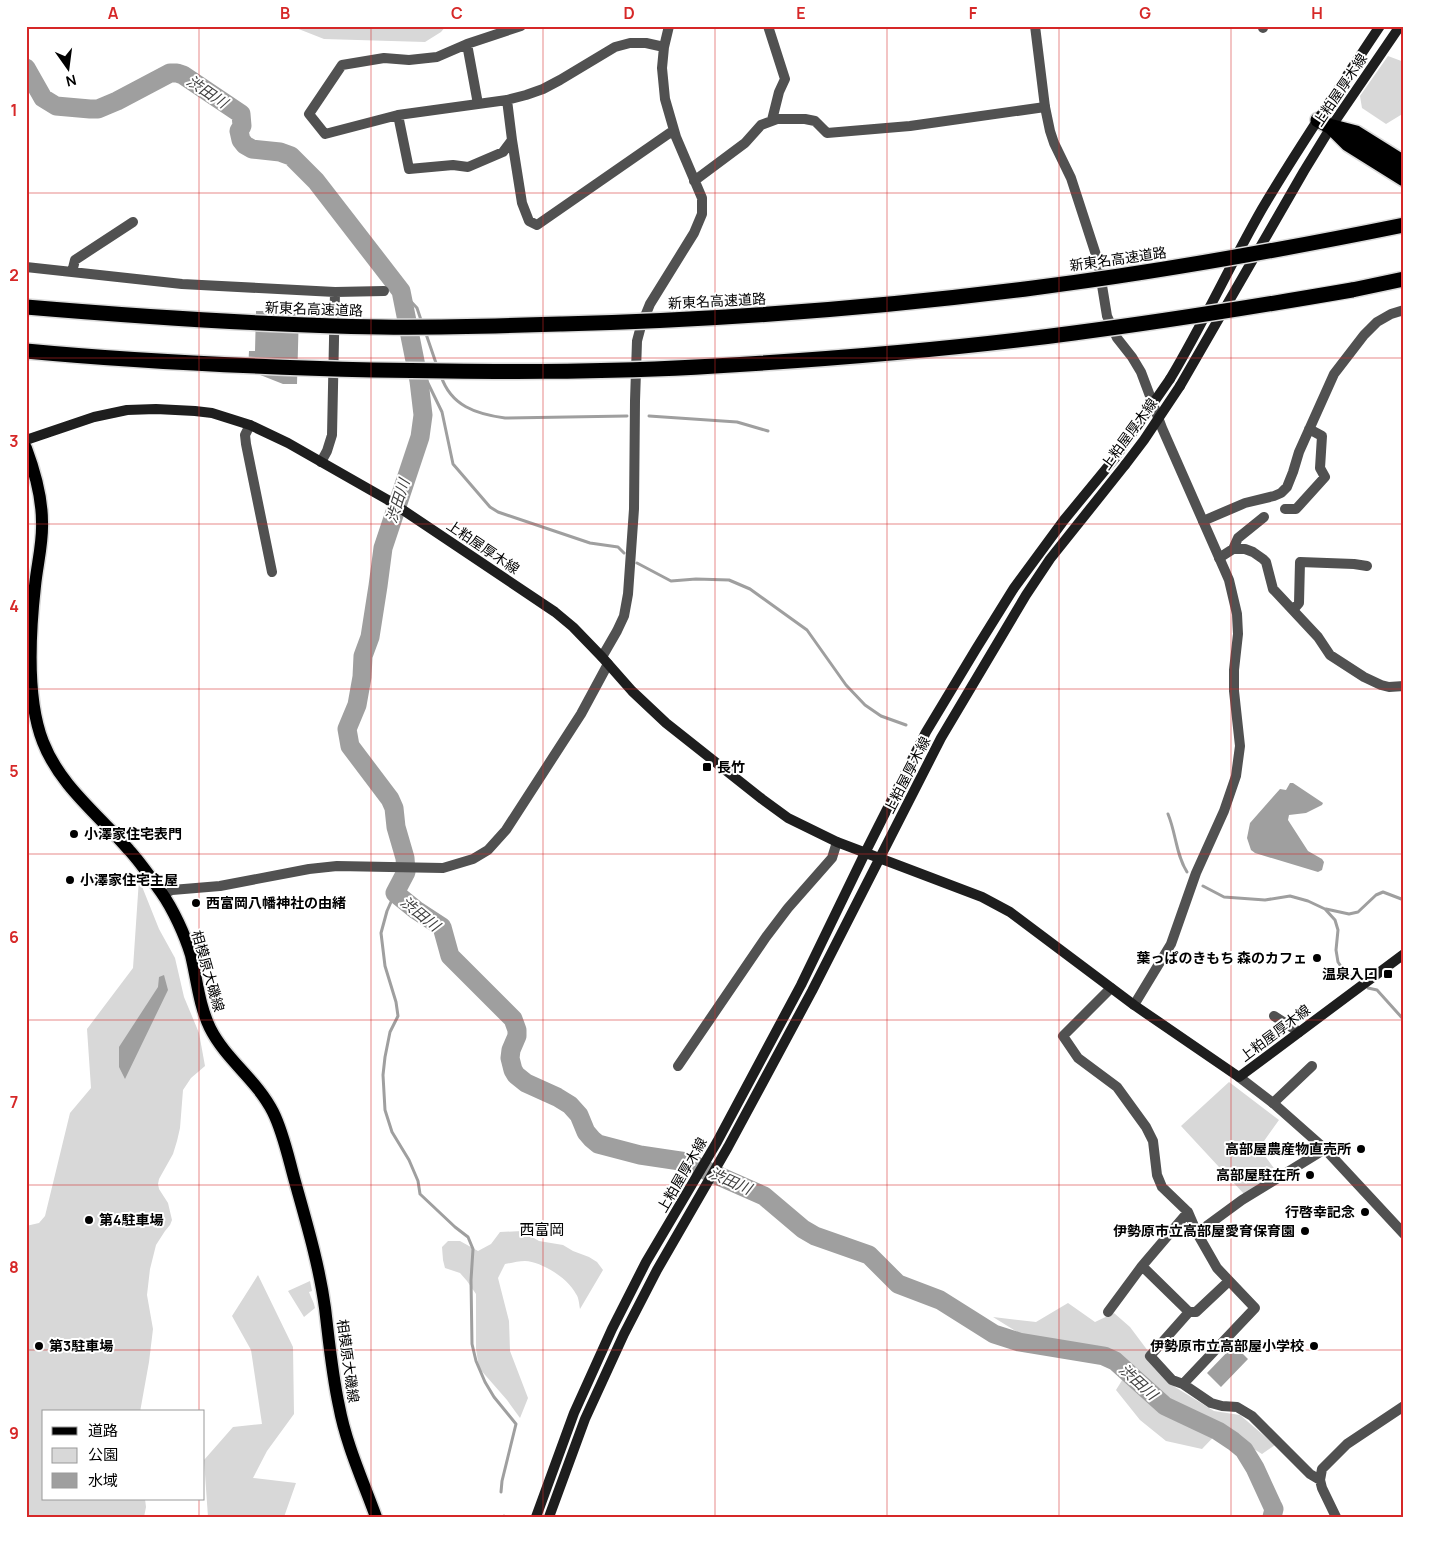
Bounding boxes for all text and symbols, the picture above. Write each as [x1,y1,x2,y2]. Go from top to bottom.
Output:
text: A [108,2,119,24]
text: B [280,2,290,24]
text: C [451,2,463,24]
text: D [623,2,635,24]
text: E [796,2,806,24]
text: F [969,2,978,24]
text: G [1139,2,1151,24]
text: H [1311,2,1323,24]
north arrow [42,42,92,92]
street label: 上粕屋厚木線 [1308,50,1371,130]
water label: 渋田川 [183,70,233,114]
text: N [64,71,78,92]
text: 1 [10,99,18,121]
street label: 新東名高速道路 [1068,242,1168,275]
text: 2 [9,264,19,286]
street label: 新東名高速道路 [668,288,766,313]
street label: 新東名高速道路 [265,297,363,320]
street label: 上粕屋厚木線 [1096,394,1161,473]
text: 3 [9,430,19,452]
water label: 渋田川 [381,474,415,525]
street label: 上粕屋厚木線 [443,515,523,578]
text: 4 [9,595,19,617]
street label: 上粕屋厚木線 [879,733,934,817]
place label: 長竹 [717,757,745,776]
text: 5 [9,760,19,782]
marker: 長竹 [701,761,713,773]
place label: 小澤家住宅表門 [84,824,182,843]
marker: 小澤家住宅表門 [68,828,80,840]
place label: 小澤家住宅主屋 [80,870,178,889]
marker: 小澤家住宅主屋 [64,874,76,886]
water label: 渋田川 [396,891,446,937]
place label: 西富岡八幡神社の由緒 [206,893,346,912]
marker: 西富岡八幡神社の由緒 [190,897,202,909]
text: 6 [9,926,19,948]
street label: 相模原大磯線 [188,928,229,1014]
place label: 葉っぱのきもち 森のカフェ [1137,948,1307,967]
marker: 葉っぱのきもち 森のカフェ [1311,952,1323,964]
place label: 温泉入口 [1322,964,1378,983]
marker: 温泉入口 [1382,968,1394,980]
street label: 上粕屋厚木線 [1235,1000,1314,1065]
text: 7 [10,1091,18,1113]
street label: 上粕屋厚木線 [652,1134,711,1216]
place label: 高部屋農産物直売所 [1225,1139,1351,1158]
marker: 高部屋農産物直売所 [1355,1143,1367,1155]
water label: 渋田川 [705,1162,757,1200]
place label: 高部屋駐在所 [1216,1165,1300,1184]
marker: 高部屋駐在所 [1304,1169,1316,1181]
place label: 行啓幸記念 [1285,1202,1355,1221]
marker: 行啓幸記念 [1359,1206,1371,1218]
place label: 第4駐車場 [99,1210,164,1229]
marker: 第4駐車場 [83,1214,95,1226]
district label: 西富岡 [519,1219,565,1240]
place label: 伊勢原市立高部屋愛育保育園 [1113,1221,1295,1240]
marker: 伊勢原市立高部屋愛育保育園 [1299,1225,1311,1237]
text: 8 [9,1256,19,1278]
street label: 相模原大磯線 [333,1318,364,1404]
place label: 第3駐車場 [49,1336,113,1355]
place label: 伊勢原市立高部屋小学校 [1150,1336,1304,1355]
marker: 第3駐車場 [33,1340,45,1352]
marker: 伊勢原市立高部屋小学校 [1308,1340,1320,1352]
water label: 渋田川 [1115,1359,1164,1406]
legend [42,1410,205,1500]
text: 道路 [88,1420,118,1441]
text: 9 [9,1422,19,1444]
text: 公園 [88,1444,118,1465]
text: 水域 [88,1470,118,1491]

